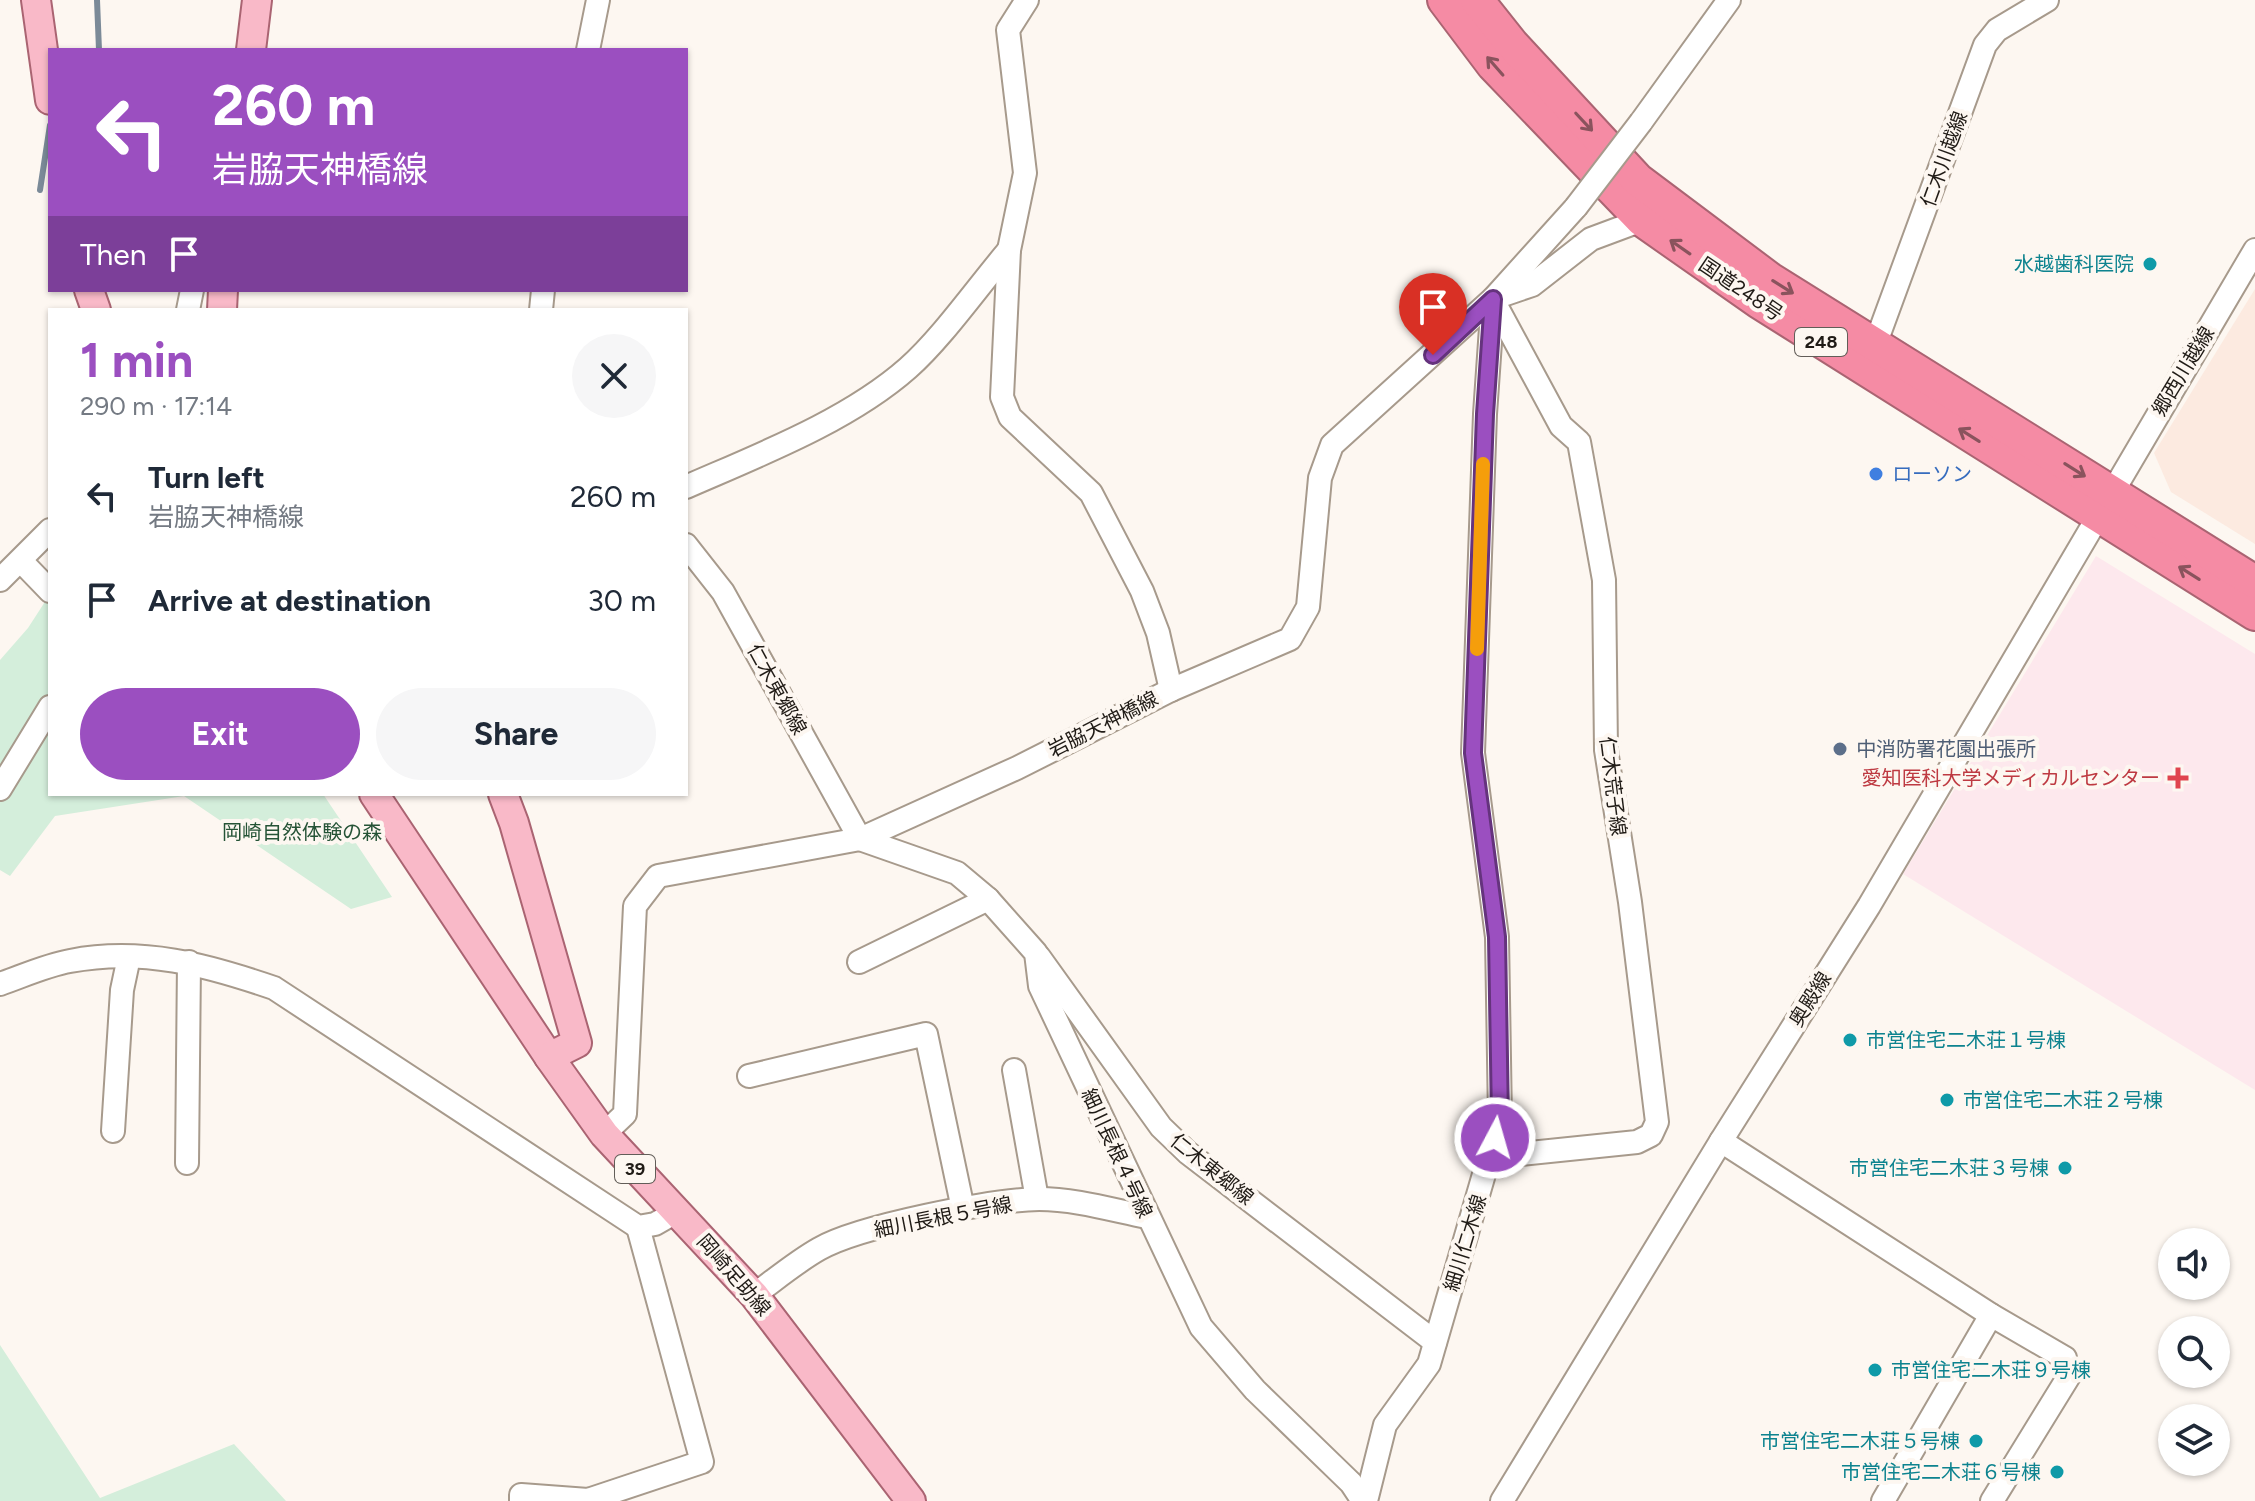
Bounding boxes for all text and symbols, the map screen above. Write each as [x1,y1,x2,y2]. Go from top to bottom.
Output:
one-way arrow [1486,56,1504,76]
text: 260 m [212,72,375,139]
icon: left [80,80,184,184]
street label: 仁木川越線 [1916,108,1972,210]
one-way arrow [1574,112,1593,132]
text: 岩脇天神橋線 [212,148,428,191]
icon: arrive [162,232,206,276]
text: Then [80,236,146,273]
one-way arrow [1670,239,1692,255]
street label: 国道248号 [1695,252,1787,326]
place label: 水越歯科医院 [2014,252,2134,276]
marker: 水越歯科医院 [2141,255,2159,273]
pin [1399,273,1467,355]
one-way arrow [1771,280,1794,296]
icon: arrive [1411,285,1455,329]
street label: 郷西川越線 [2147,322,2219,420]
road number: 248 [1795,328,1847,356]
text: 1 min [80,331,193,389]
button: close [572,334,656,418]
text: 290 m · 17:14 [80,390,232,422]
one-way arrow [1958,426,1980,443]
text: Turn left [148,459,265,496]
place label: ローソン [1892,462,1972,486]
one-way arrow [2063,462,2086,478]
marker: ローソン [1867,465,1885,483]
icon: left [80,474,124,518]
text: 260 m [570,478,656,515]
text: 岩脇天神橋線 [148,501,304,533]
one-way arrow [2178,565,2201,581]
icon: arrive [80,578,124,622]
text: Arrive at destination [148,582,431,619]
text: 30 m [588,582,656,619]
street label: 仁木東郷線 [742,639,812,739]
street label: 岩脇天神橋線 [1044,686,1162,762]
button: Exit [80,688,360,780]
button: Share [376,688,656,780]
street label: 仁木荒子線 [1595,735,1631,837]
place label: 中消防署花園出張所 [1856,737,2036,761]
marker: 中消防署花園出張所 [1831,740,1849,758]
place label: 愛知医科大学メディカルセンター [1861,766,2160,790]
marker: 愛知医科大学メディカルセンター [2167,767,2189,789]
park label: 岡崎自然体験の森 [222,820,382,844]
street label: 奥殿線 [1784,967,1836,1031]
place label: 市営住宅二木荘１号棟 [1866,1028,2066,1052]
marker: 市営住宅二木荘１号棟 [1841,1031,1859,1049]
street label: 細川長根４号線 [1077,1084,1157,1222]
place label: 市営住宅二木荘２号棟 [1963,1088,2163,1112]
marker: 市営住宅二木荘２号棟 [1938,1091,1956,1109]
position arrow [1453,1096,1537,1180]
street label: 仁木東郷線 [1166,1128,1258,1210]
road number: 39 [615,1155,655,1183]
place label: 市営住宅二木荘３号棟 [1849,1156,2049,1180]
marker: 市営住宅二木荘３号棟 [2056,1159,2074,1177]
street label: 細川長根５号線 [872,1192,1014,1242]
street label: 細川仁木線 [1439,1192,1491,1294]
map controls [2158,1228,2230,1476]
button: sound [2158,1228,2230,1300]
street label: 岡崎足助線 [692,1229,776,1321]
button: search [2158,1316,2230,1388]
place label: 市営住宅二木荘９号棟 [1891,1358,2091,1382]
marker: 市営住宅二木荘９号棟 [1866,1361,1884,1379]
button: layers [2158,1404,2230,1476]
place label: 市営住宅二木荘５号棟 [1760,1429,1960,1453]
marker: 市営住宅二木荘５号棟 [1967,1432,1985,1450]
place label: 市営住宅二木荘６号棟 [1841,1460,2041,1484]
marker: 市営住宅二木荘６号棟 [2048,1463,2066,1481]

